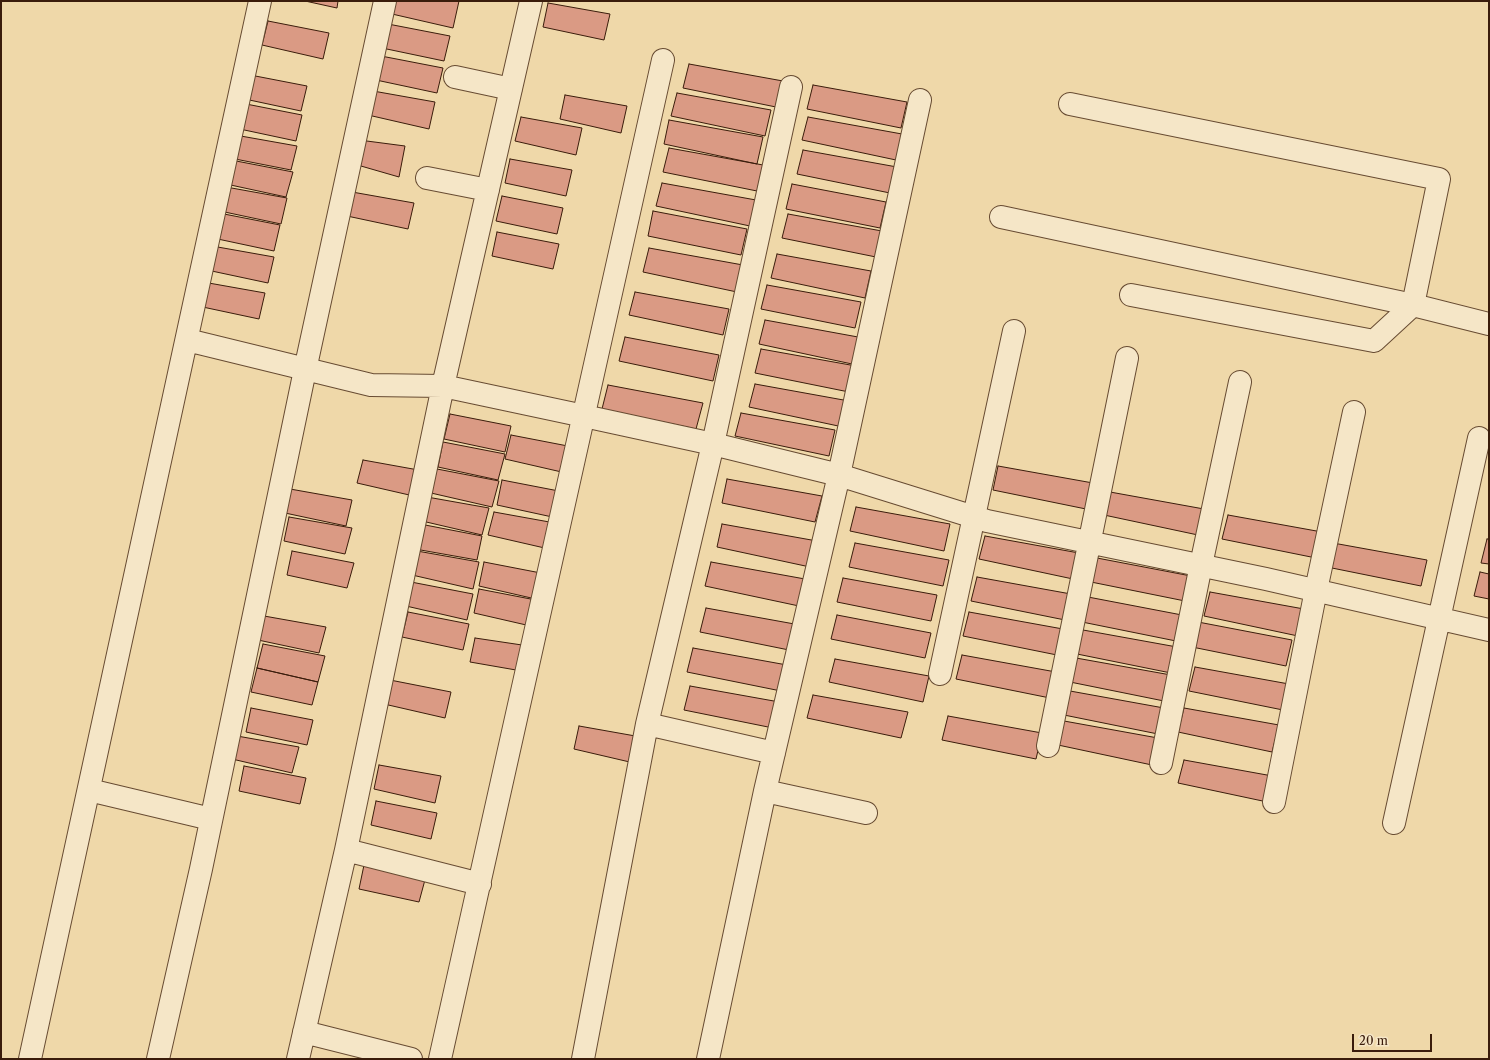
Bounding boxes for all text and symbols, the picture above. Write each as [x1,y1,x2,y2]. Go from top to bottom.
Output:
scale bar [1354,1026,1434,1052]
text: 20 m [1359,1033,1388,1048]

